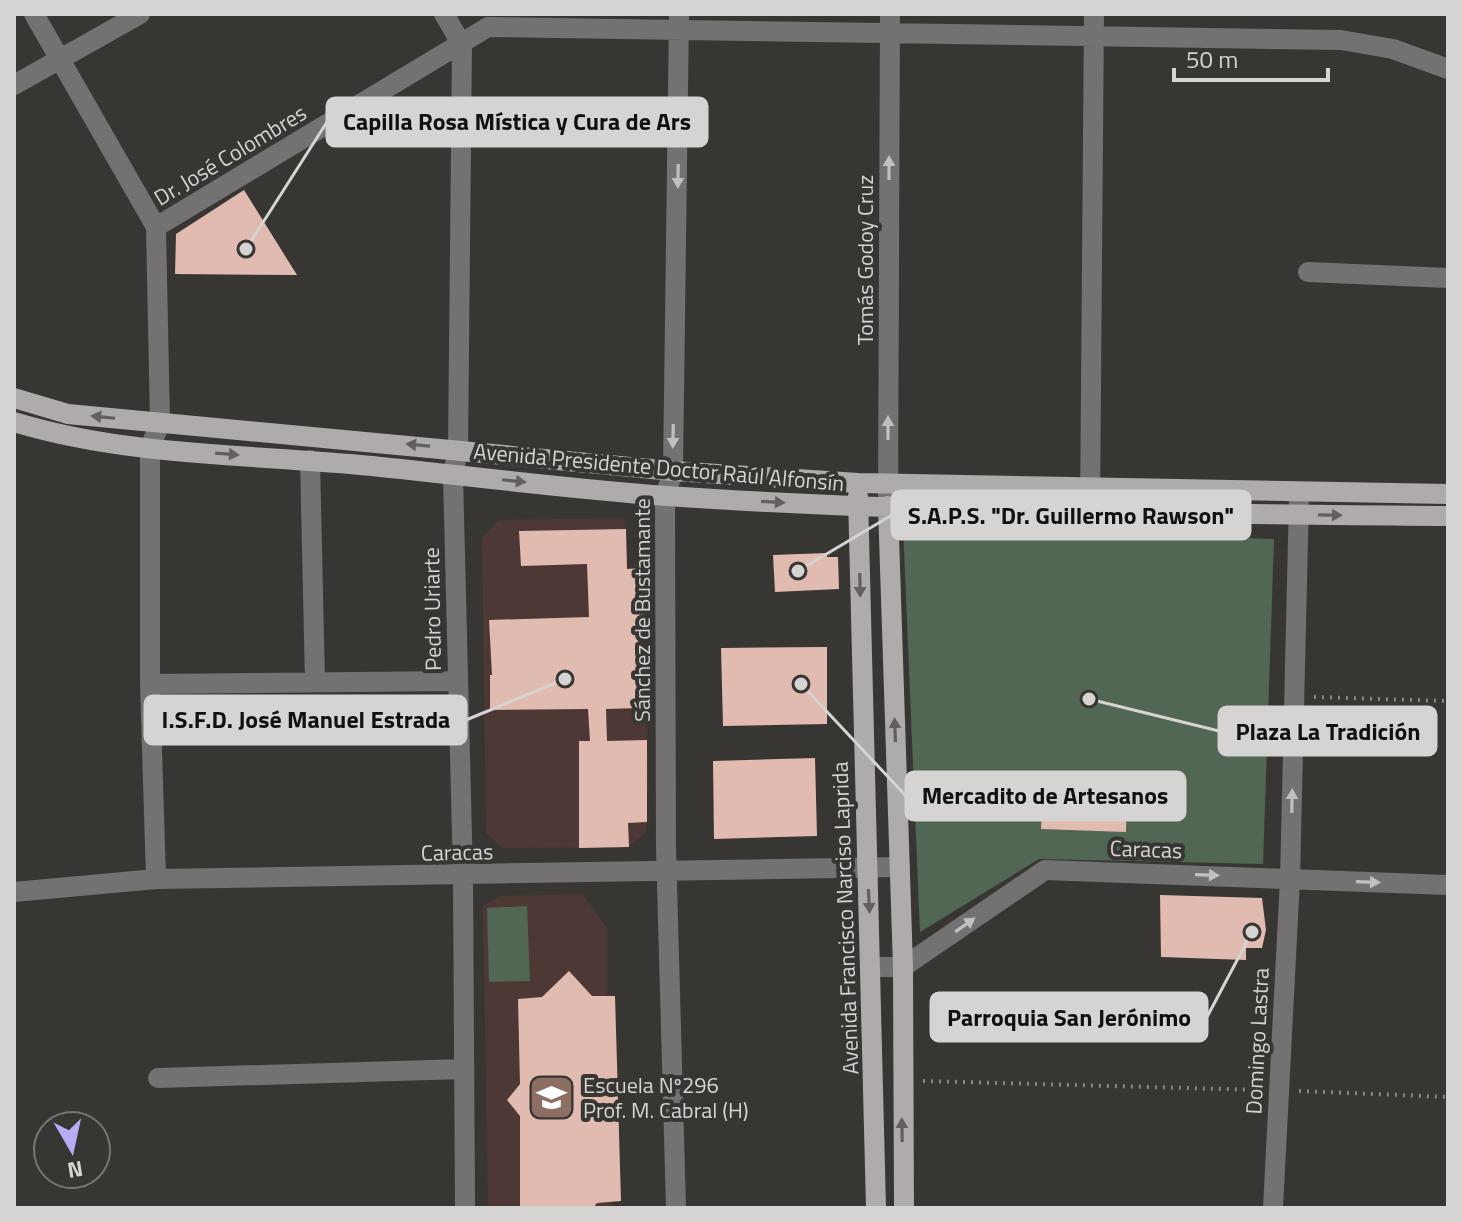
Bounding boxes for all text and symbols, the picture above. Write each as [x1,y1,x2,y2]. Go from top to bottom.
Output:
scale bar [1174,32,1328,82]
text: 50 m [1186,41,1238,77]
street label: Dr. José Colombres [147,96,313,214]
callout: Capilla Rosa Mística y Cura de Ars [327,98,707,146]
text: Capilla Rosa Mística y Cura de Ars [343,103,691,139]
one-way arrow [883,155,895,180]
one-way arrow [671,164,684,189]
street label: Tomás Godoy Cruz [848,175,882,345]
one-way arrow [90,411,115,424]
one-way arrow [882,415,894,440]
one-way arrow [667,424,680,449]
street label: Avenida Presidente Doctor Raúl Alfonsín [472,434,846,500]
one-way arrow [405,438,430,451]
one-way arrow [215,448,240,461]
one-way arrow [502,474,527,487]
callout: S.A.P.S. "Dr. Guillermo Rawson" [892,491,1250,539]
one-way arrow [761,496,786,509]
text: S.A.P.S. "Dr. Guillermo Rawson" [908,497,1234,533]
street label: Sánchez de Bustamante [625,498,659,722]
one-way arrow [1318,509,1343,521]
street label: Pedro Uriarte [414,547,450,671]
one-way arrow [854,573,867,598]
callout: I.S.F.D. José Manuel Estrada [145,696,466,744]
text: I.S.F.D. José Manuel Estrada [162,701,450,737]
callout: Plaza La Tradición [1219,707,1436,755]
text: Plaza La Tradición [1235,713,1421,749]
one-way arrow [889,717,902,742]
street label: Avenida Francisco Narciso Laprida [823,761,867,1075]
callout: Mercadito de Artesanos [906,772,1185,820]
text: Mercadito de Artesanos [922,777,1168,813]
one-way arrow [1285,788,1298,813]
street label: Caracas [1109,831,1183,867]
street label: Caracas [420,834,494,870]
one-way arrow [1195,868,1220,881]
one-way arrow [1356,876,1381,889]
one-way arrow [863,889,876,914]
one-way arrow [954,918,975,933]
street label: Domingo Lastra [1236,967,1278,1115]
callout: Parroquia San Jerónimo [931,993,1207,1041]
text: Parroquia San Jerónimo [947,999,1191,1035]
place label: Escuela Nº296 Prof. M. Cabral (H) [583,1068,749,1127]
school or university icon: Escuela Nº296 Prof. M. Cabral (H) [528,1074,576,1122]
north arrow [32,1110,112,1190]
one-way arrow [896,1117,909,1142]
text: N [65,1152,85,1188]

